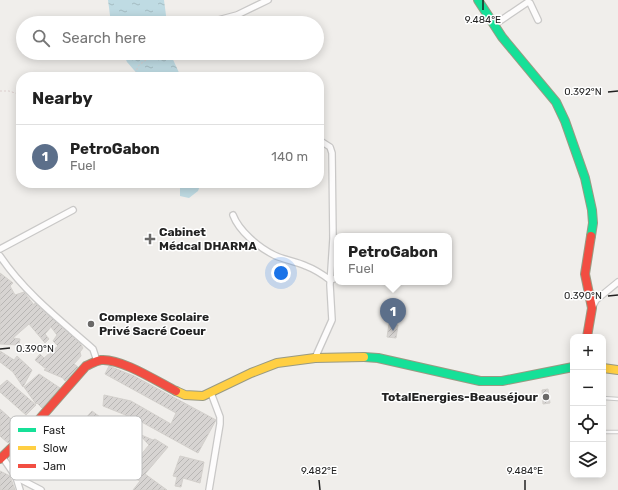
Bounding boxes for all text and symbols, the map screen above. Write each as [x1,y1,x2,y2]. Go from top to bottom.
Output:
text: 9.484°E [465,14,501,26]
search box [16,16,324,60]
icon: search [30,27,52,49]
text: Search here [62,29,146,47]
text: 0.392°N [564,86,602,98]
text: Nearby [32,88,93,108]
text: PetroGabon [70,140,160,158]
text: 1 [42,149,48,164]
text: 140 m [271,149,308,164]
text: Fuel [70,158,96,173]
place label: Cabinet Médcal DHARMA [159,225,257,253]
marker: Cabinet Médcal DHARMA [144,233,156,245]
popup [334,233,452,285]
text: PetroGabon [348,243,438,261]
text: Fuel [348,261,374,276]
your location [271,263,291,283]
text: 0.390°N [564,290,602,302]
pin: 1 [380,298,406,331]
place label: Complexe Scolaire Privé Sacré Coeur [99,310,209,338]
marker: Complexe Scolaire Privé Sacré Coeur [86,319,96,329]
map controls [570,334,606,478]
button: + [570,334,606,370]
text: 0.390°N [16,343,54,355]
button: − [570,370,606,406]
place label: TotalEnergies-Beauséjour [382,390,539,404]
marker: TotalEnergies-Beauséjour [541,392,551,402]
button: locate [570,406,606,442]
legend [10,416,142,480]
text: Fast [43,424,66,437]
text: Slow [43,442,68,455]
button: layers [570,442,606,478]
text: Jam [43,460,66,473]
text: 9.482°E [301,465,337,477]
text: 9.484°E [507,465,543,477]

